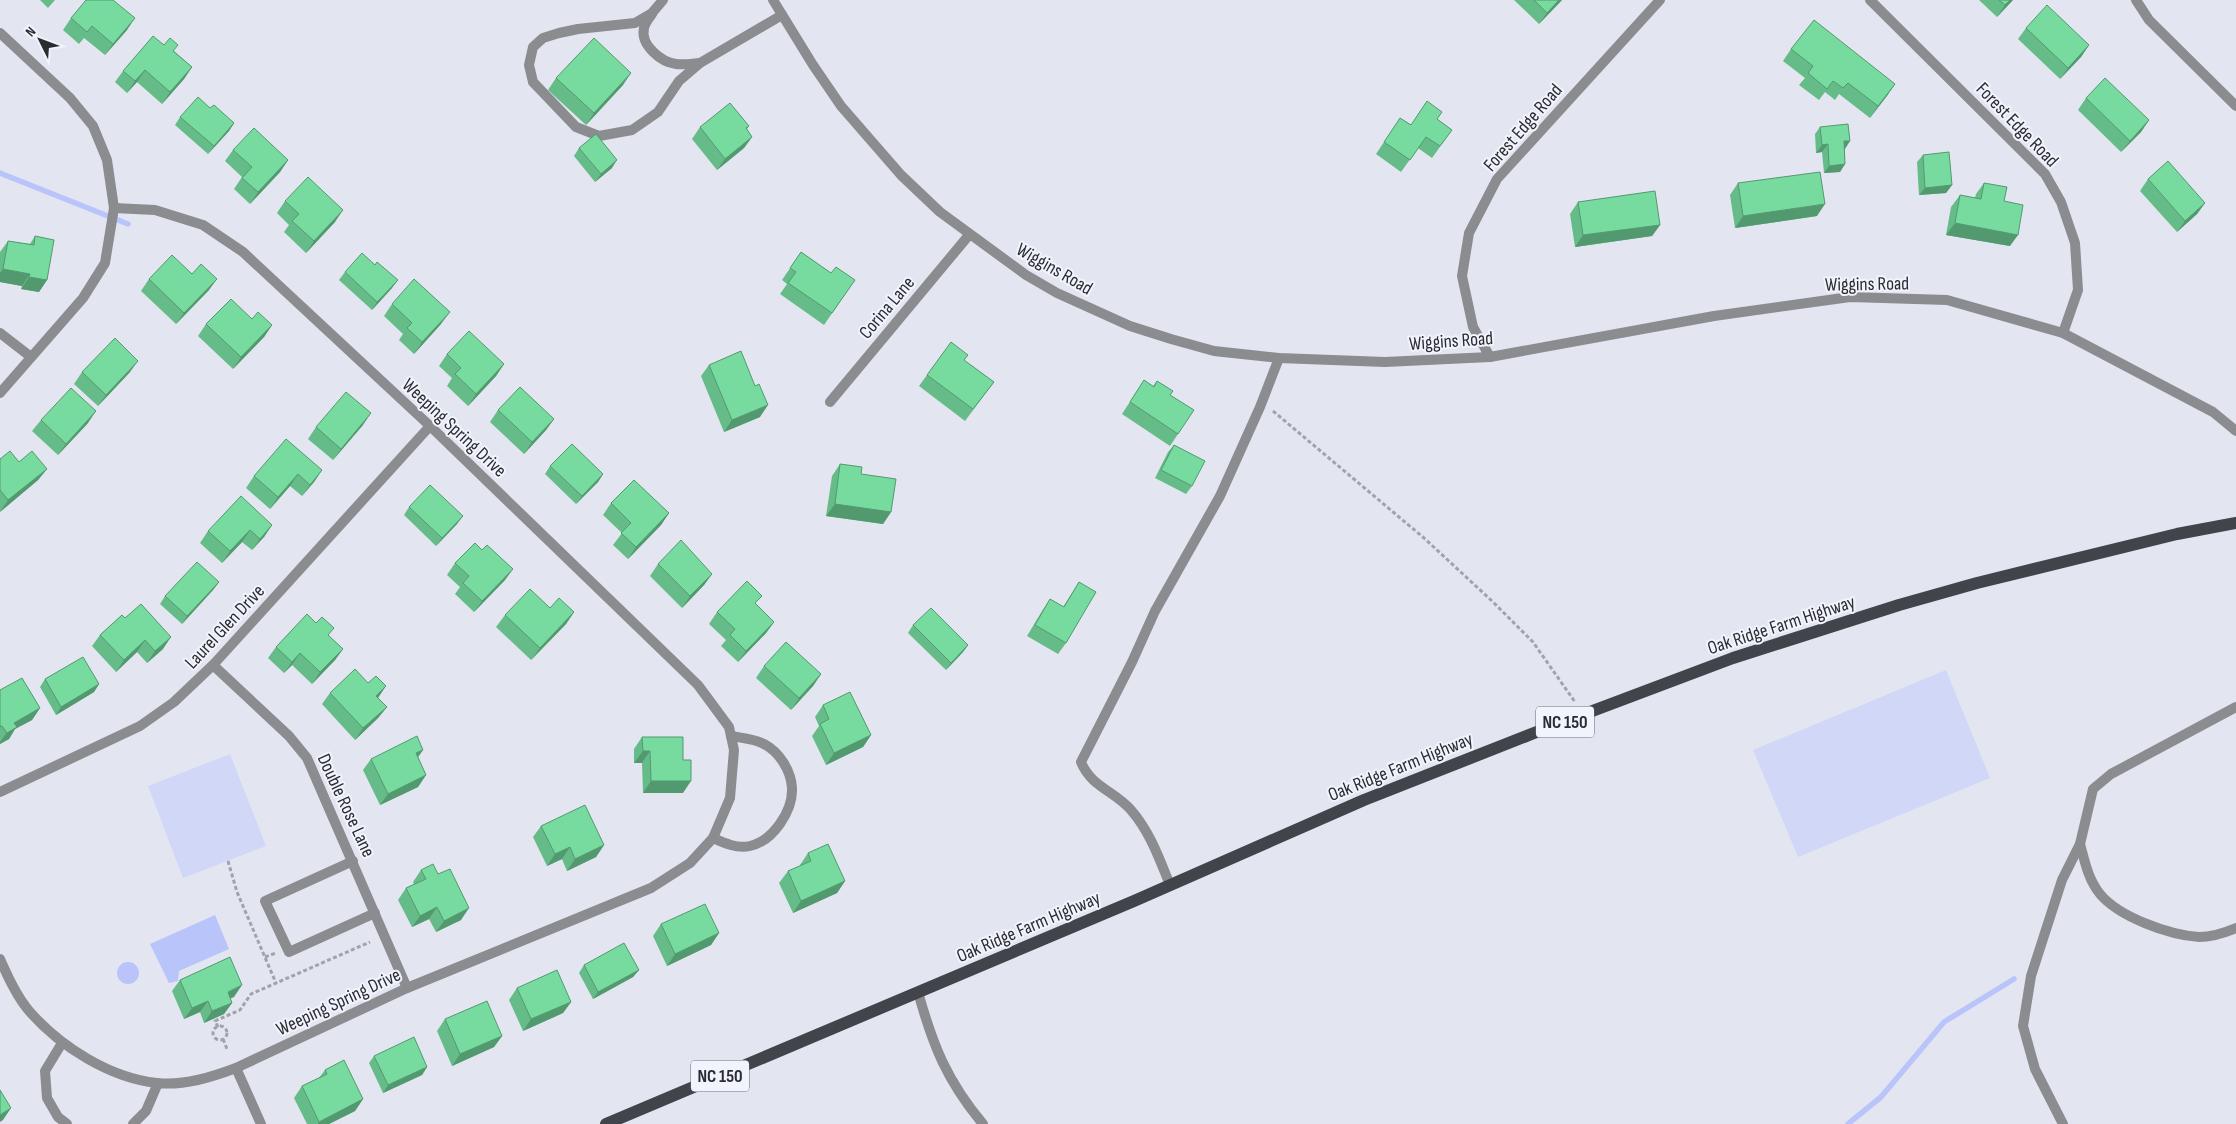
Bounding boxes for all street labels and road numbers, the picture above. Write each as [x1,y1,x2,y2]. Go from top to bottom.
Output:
street label: Forest Edge Road [1971,78,2063,172]
street label: Forest Edge Road [1479,79,1567,177]
street label: Wiggins Road [1012,238,1096,300]
street label: Corina Lane [854,272,920,344]
street label: Wiggins Road [1825,272,1909,297]
street label: Wiggins Road [1408,327,1494,356]
street label: Weeping Spring Drive [397,374,511,482]
street label: Laurel Glen Drive [180,580,270,674]
street label: Oak Ridge Farm Highway [1705,591,1859,660]
road number: NC 150 [1536,706,1594,738]
street label: Oak Ridge Farm Highway [1325,728,1477,807]
street label: Double Rose Lane [312,750,380,861]
street label: Oak Ridge Farm Highway [953,886,1105,968]
street label: Weeping Spring Drive [273,964,404,1041]
road number: NC 150 [691,1060,749,1092]

